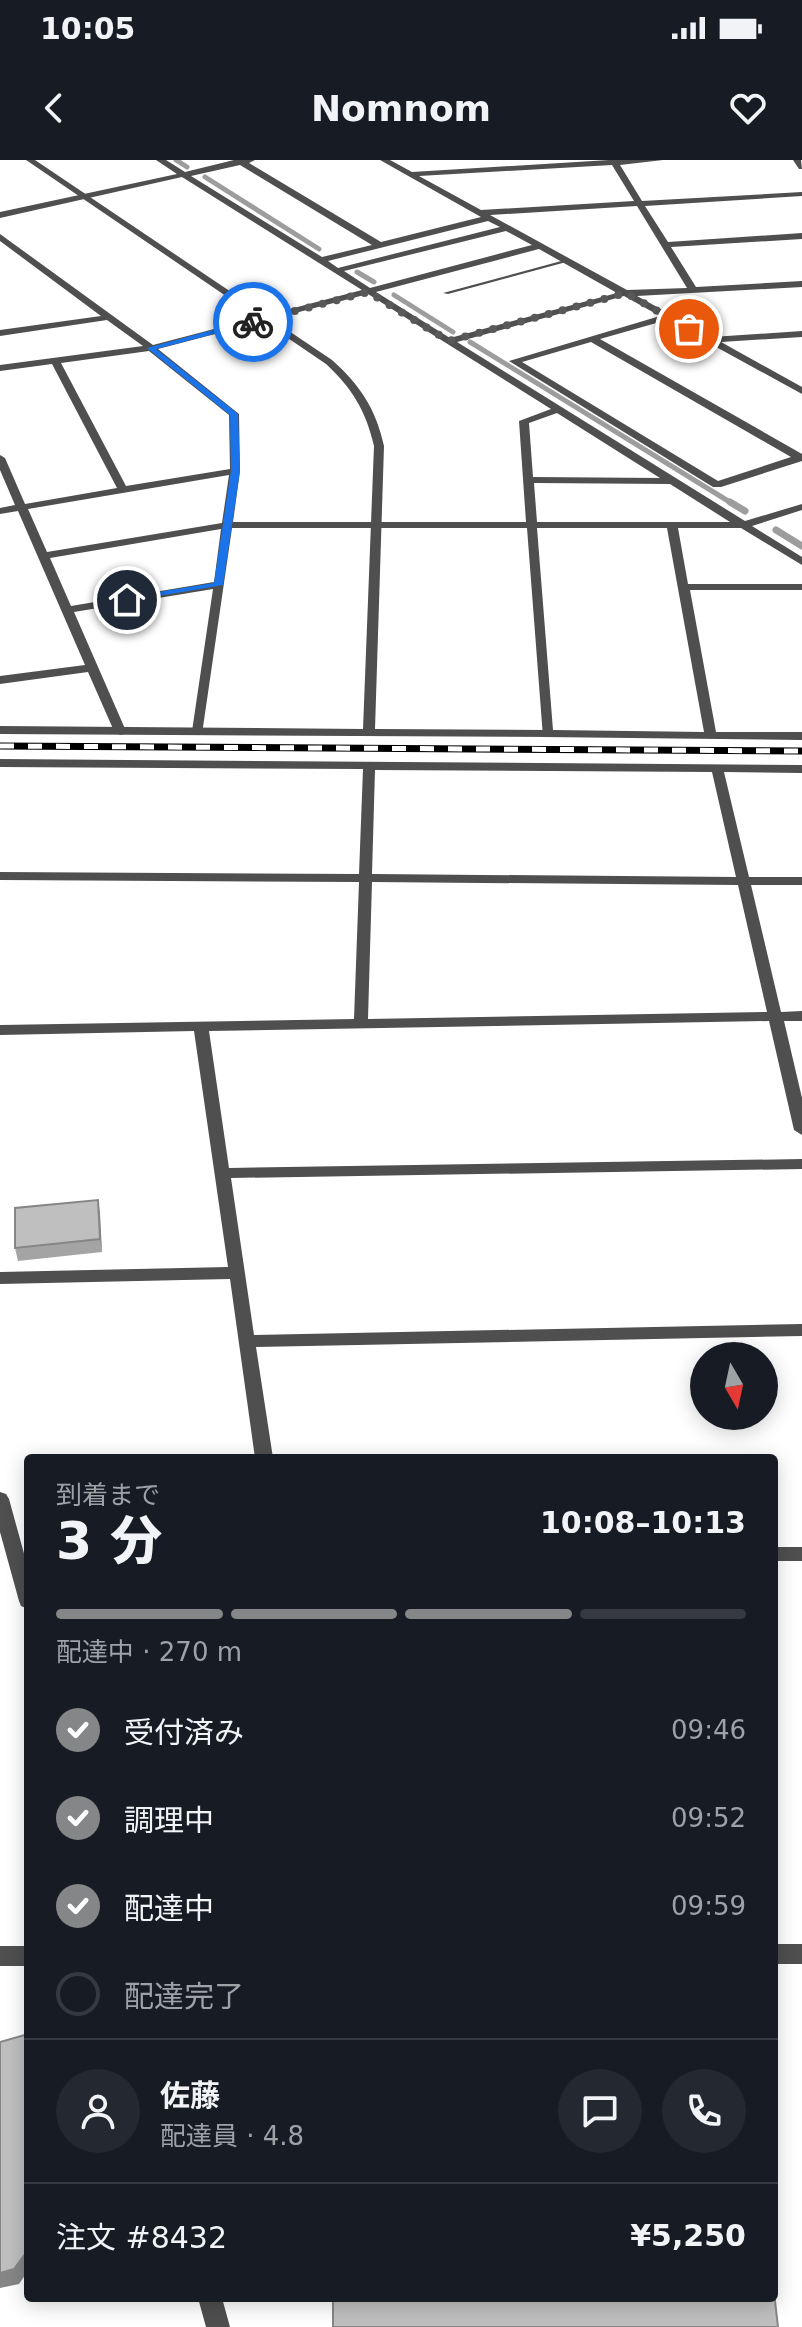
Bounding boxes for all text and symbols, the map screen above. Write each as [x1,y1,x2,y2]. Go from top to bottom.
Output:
text: 10:05 [40,11,136,46]
icon: back [32,86,76,130]
icon: heart [726,86,770,130]
text: Nomnom [311,88,491,129]
courier [213,282,293,362]
pin [655,295,723,363]
icon: bike [231,300,275,344]
icon: bag [667,307,711,351]
pin [93,566,161,634]
icon: home [105,578,149,622]
north arrow [690,1342,778,1430]
map controls [690,1342,778,1430]
text: 到着まで [56,1480,160,1510]
text: 10:08–10:13 [540,1505,746,1540]
text: 3 分 [56,1511,162,1571]
text: 配達中 · 270 m [56,1637,242,1667]
icon: check [56,1708,100,1752]
text: 受付済み [124,1715,244,1750]
text: 09:46 [671,1715,746,1745]
icon: check [56,1796,100,1840]
text: 調理中 [124,1803,214,1838]
text: 09:52 [671,1803,746,1833]
icon: check [56,1884,100,1928]
text: 配達中 [124,1891,214,1926]
text: 09:59 [671,1891,746,1921]
text: 配達完了 [124,1979,244,2014]
button: person [56,2069,140,2153]
button: chat [558,2069,642,2153]
button: phone [662,2069,746,2153]
text: 佐藤 [160,2078,220,2113]
text: 配達員 · 4.8 [160,2121,304,2151]
text: ¥5,250 [630,2218,746,2253]
text: 注文 #8432 [56,2220,227,2255]

